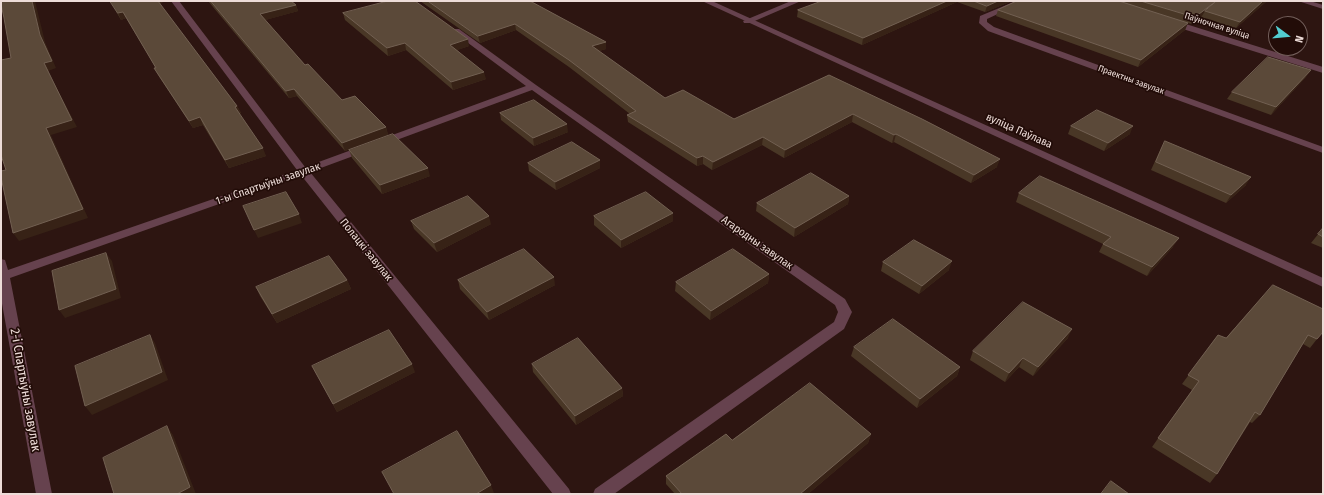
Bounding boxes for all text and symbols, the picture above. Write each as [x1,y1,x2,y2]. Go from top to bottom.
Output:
street label: Паўночная вуліца [1183,10,1251,42]
north arrow [1268,16,1308,56]
text: N [1292,34,1306,44]
street label: Праектны завулак [1096,63,1166,97]
street label: вуліца Паўлава [984,111,1054,151]
street label: 1-ы Спартыўны завулак [214,160,322,208]
street label: Агародны завулак [719,213,795,273]
street label: Полацкі завулак [337,216,395,284]
street label: 2-і Спартыўны завулак [6,327,44,453]

